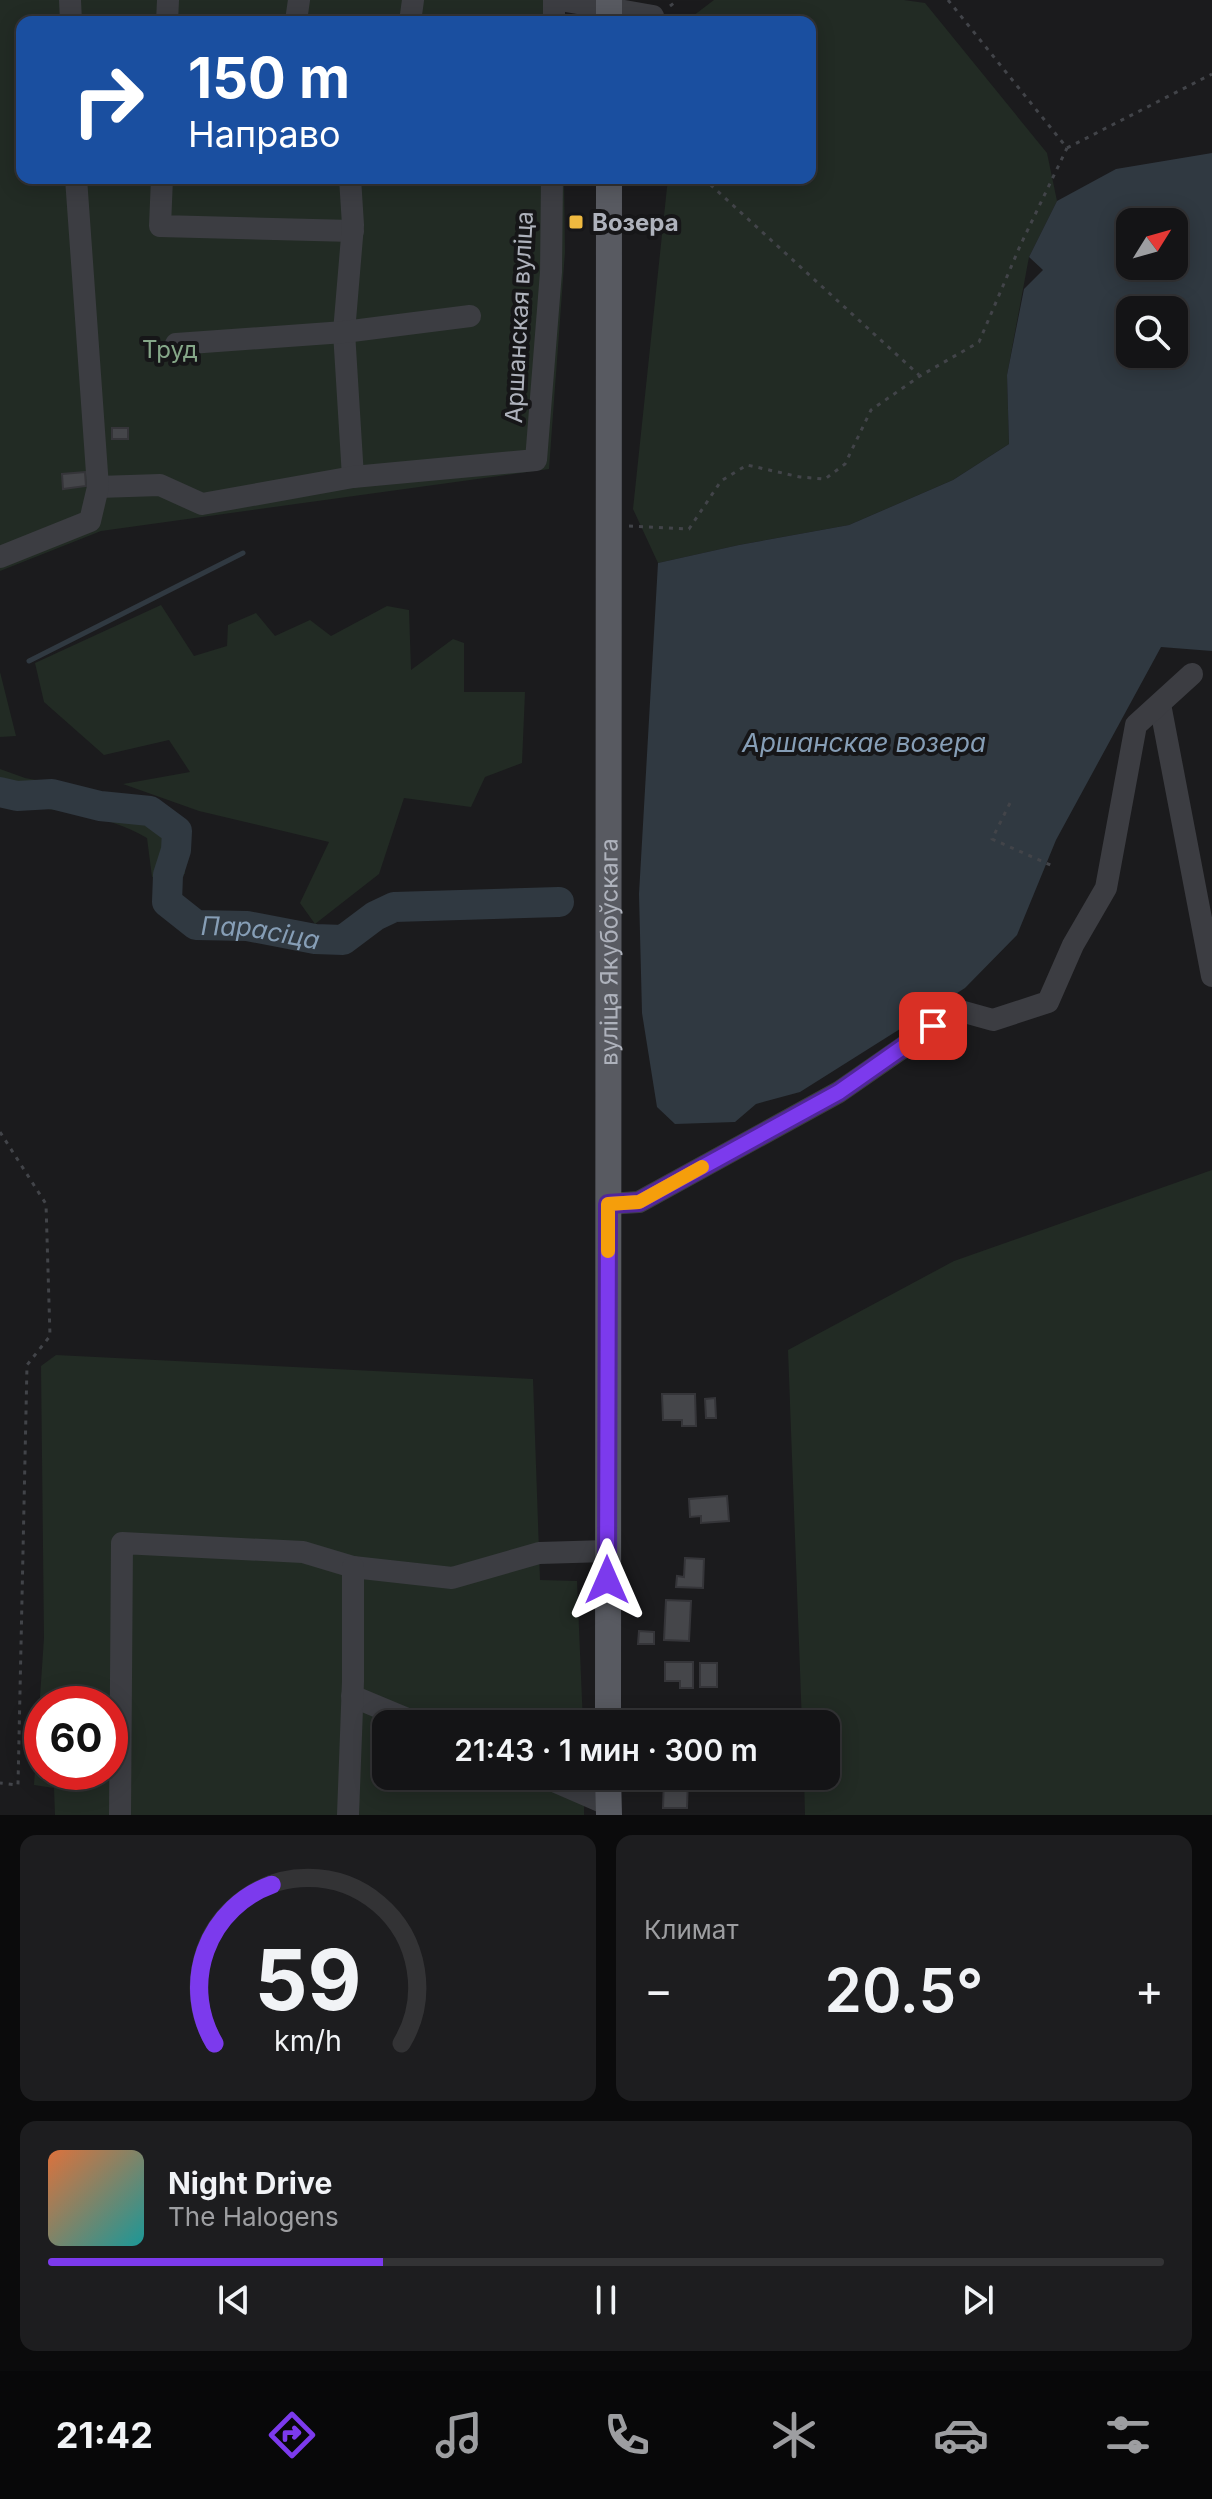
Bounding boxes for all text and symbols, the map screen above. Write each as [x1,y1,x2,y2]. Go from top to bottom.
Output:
text: 150 m [188,44,350,112]
icon: right [56,48,160,152]
text: Направо [188,112,341,156]
place label: Возера [592,208,679,237]
north arrow [1116,208,1188,280]
map controls [1116,208,1188,368]
street label: Аршанская вуліца [499,210,539,424]
marker: Возера [567,213,585,231]
button: search [1116,296,1188,368]
park label: Труд [142,335,198,364]
water label: Аршанскае возера [741,727,986,758]
street label: вуліца Якубоўскага [594,838,623,1066]
water label: Парасіца [200,910,323,955]
pin [899,992,967,1060]
icon: arrive [911,1004,955,1048]
position arrow [565,1538,649,1622]
speed limit sign: 60 [24,1686,128,1790]
text: 21:43 · 1 мин · 300 m [454,1732,758,1768]
text: Климат [644,1914,739,1945]
text: 59 [254,1929,362,2030]
text: 20.5° [825,1954,983,2026]
text: − [644,1963,673,2017]
text: + [1135,1963,1164,2017]
text: km/h [274,2023,342,2058]
text: Night Drive [168,2165,332,2201]
text: The Halogens [168,2201,339,2232]
icon: previous [212,2278,256,2322]
icon: pause [584,2278,628,2322]
icon: next [956,2278,1000,2322]
icon: directions [264,2407,320,2463]
icon: music [431,2407,487,2463]
icon: phone [599,2407,655,2463]
icon: climate [766,2407,822,2463]
icon: car [933,2407,989,2463]
icon: filters [1100,2407,1156,2463]
text: 21:42 [56,2413,153,2457]

